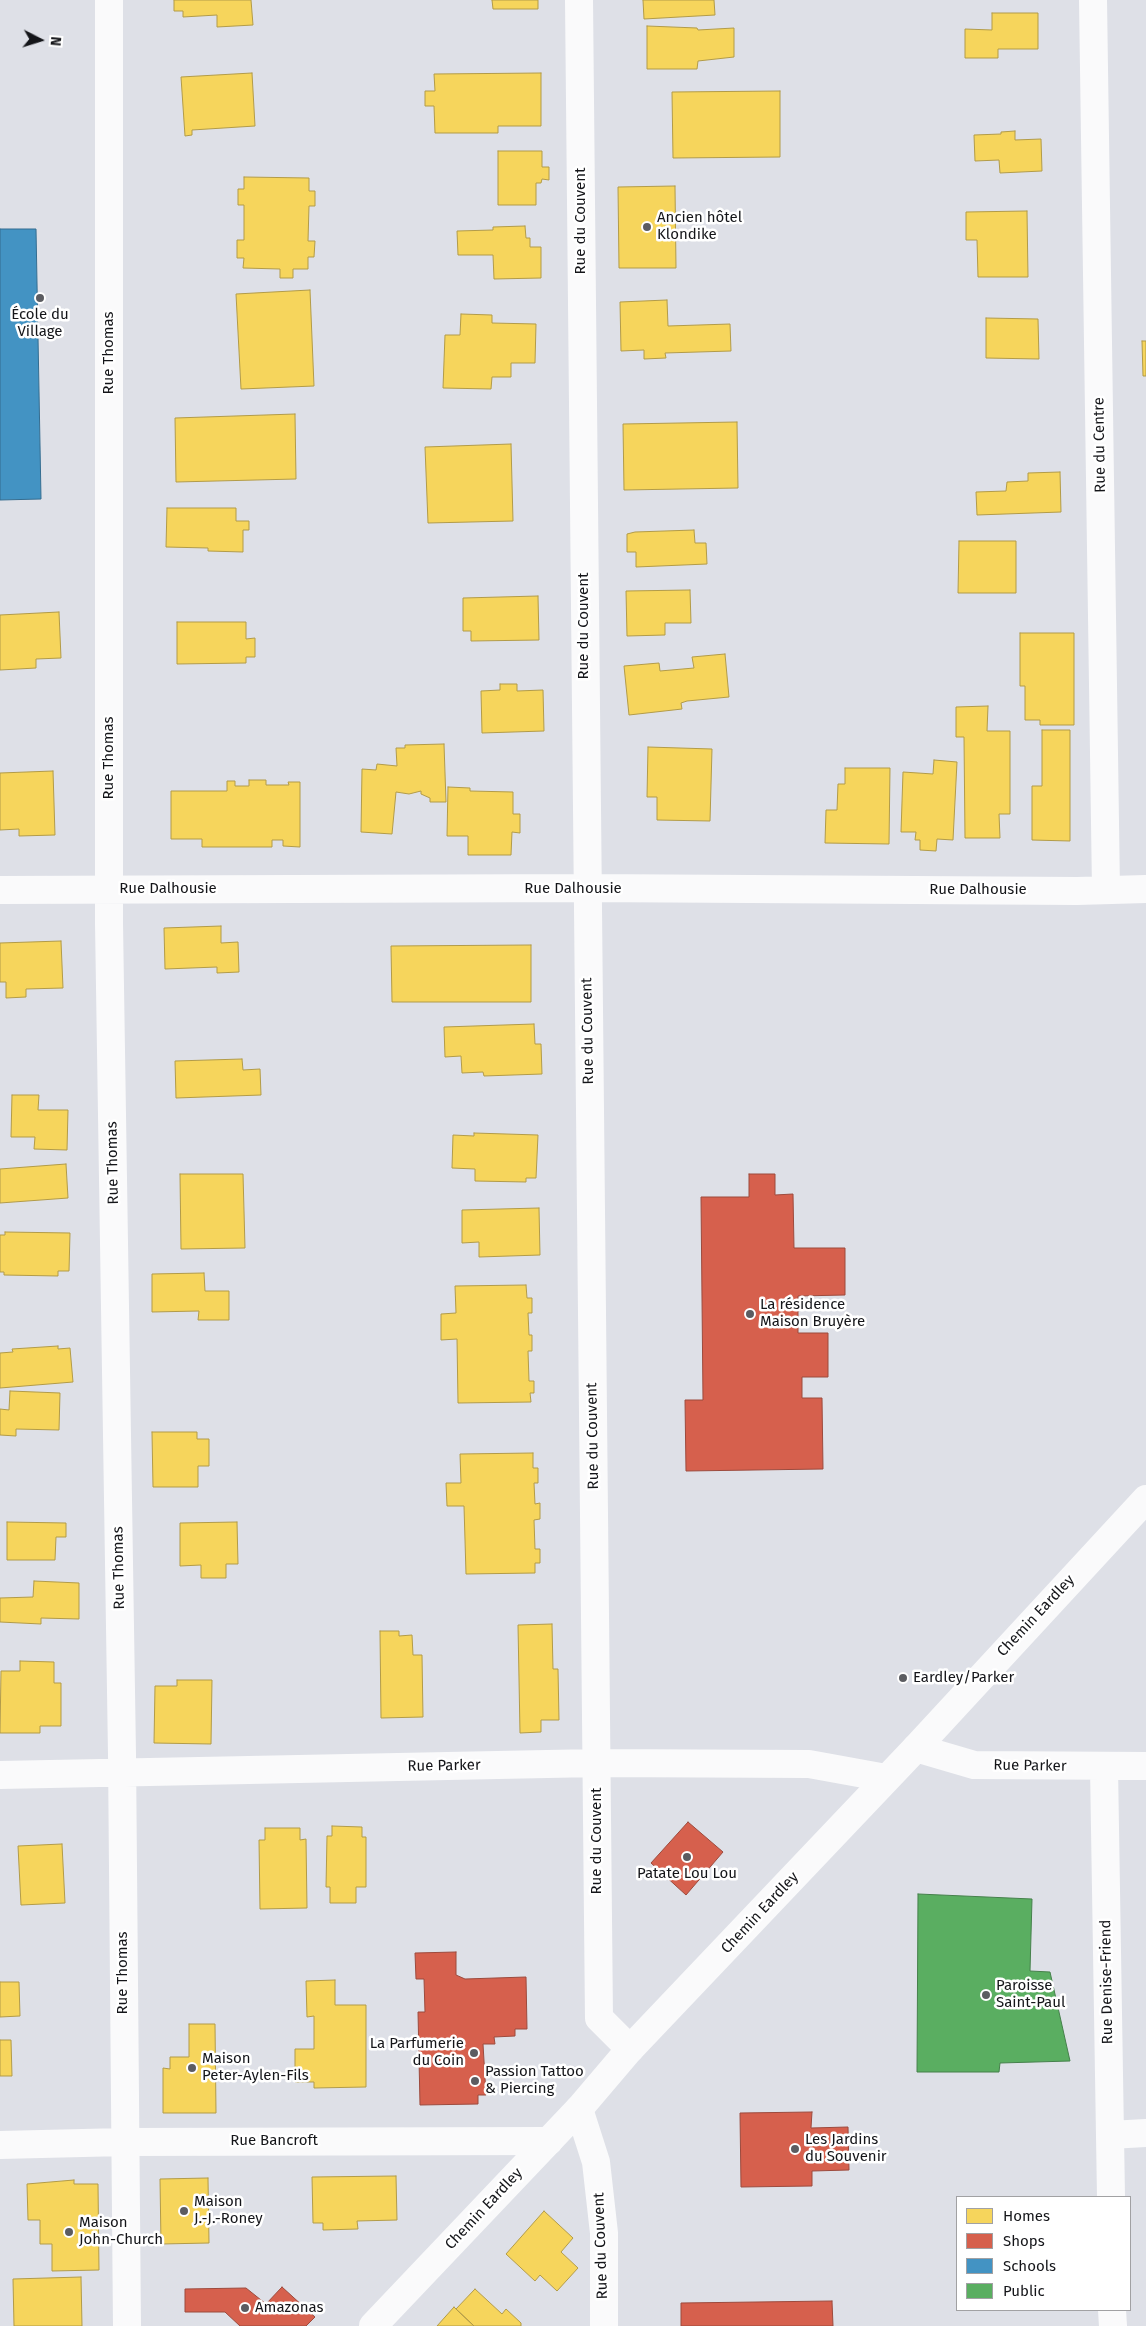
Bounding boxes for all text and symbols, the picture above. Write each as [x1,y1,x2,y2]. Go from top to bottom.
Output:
north arrow [15,15,65,65]
text: N [47,36,64,47]
street label: Rue du Couvent [572,168,590,274]
place label: Ancien hôtel Klondike [657,209,742,244]
marker: Ancien hôtel Klondike [641,221,653,233]
marker: École du Village [34,292,46,304]
place label: École du Village [11,306,69,341]
street label: Rue Thomas [100,311,118,395]
street label: Rue du Centre [1090,397,1110,493]
street label: Rue du Couvent [575,573,593,679]
street label: Rue Thomas [100,716,118,800]
street label: Rue Dalhousie [119,880,217,898]
street label: Rue Dalhousie [524,880,622,898]
street label: Rue Dalhousie [929,881,1027,899]
street label: Rue du Couvent [578,977,598,1085]
street label: Rue Thomas [103,1121,123,1205]
place label: La résidence Maison Bruyère [760,1296,865,1331]
marker: La résidence Maison Bruyère [744,1308,756,1320]
street label: Rue du Couvent [583,1382,603,1490]
street label: Rue Thomas [109,1526,129,1610]
street label: Chemin Eardley [994,1571,1078,1661]
place label: Eardley/Parker [913,1669,1014,1687]
marker: Eardley/Parker [897,1672,909,1684]
street label: Rue Parker [407,1756,481,1776]
street label: Rue Parker [993,1756,1067,1776]
street label: Rue du Couvent [588,1788,606,1894]
marker: Patate Lou Lou [681,1851,693,1863]
place label: Patate Lou Lou [637,1865,737,1883]
street label: Chemin Eardley [718,1868,802,1958]
street label: Rue Denise-Friend [1097,1919,1117,2045]
street label: Rue Thomas [114,1931,132,2015]
place label: Paroisse Saint-Paul [996,1977,1065,2012]
marker: Paroisse Saint-Paul [980,1989,992,2001]
place label: La Parfumerie du Coin [370,2035,464,2070]
marker: La Parfumerie du Coin [468,2047,480,2059]
place label: Maison Peter-Aylen-Fils [202,2050,309,2085]
marker: Maison Peter-Aylen-Fils [186,2062,198,2074]
place label: Passion Tattoo & Piercing [485,2063,584,2098]
marker: Passion Tattoo & Piercing [469,2075,481,2087]
place label: Les Jardins du Souvenir [805,2131,887,2166]
street label: Rue Bancroft [230,2132,318,2150]
marker: Les Jardins du Souvenir [789,2143,801,2155]
street label: Chemin Eardley [442,2164,526,2254]
street label: Rue du Couvent [590,2192,612,2300]
place label: Maison J.-J.-Roney [194,2193,263,2228]
legend [956,2196,1131,2311]
marker: Maison J.-J.-Roney [178,2205,190,2217]
text: Homes [1003,2207,1050,2225]
place label: Maison John-Church [79,2214,163,2249]
marker: Maison John-Church [63,2226,75,2238]
text: Shops [1003,2232,1045,2250]
text: Schools [1003,2257,1056,2275]
text: Public [1003,2282,1045,2300]
place label: Amazonas [255,2299,324,2317]
marker: Amazonas [239,2302,251,2314]

